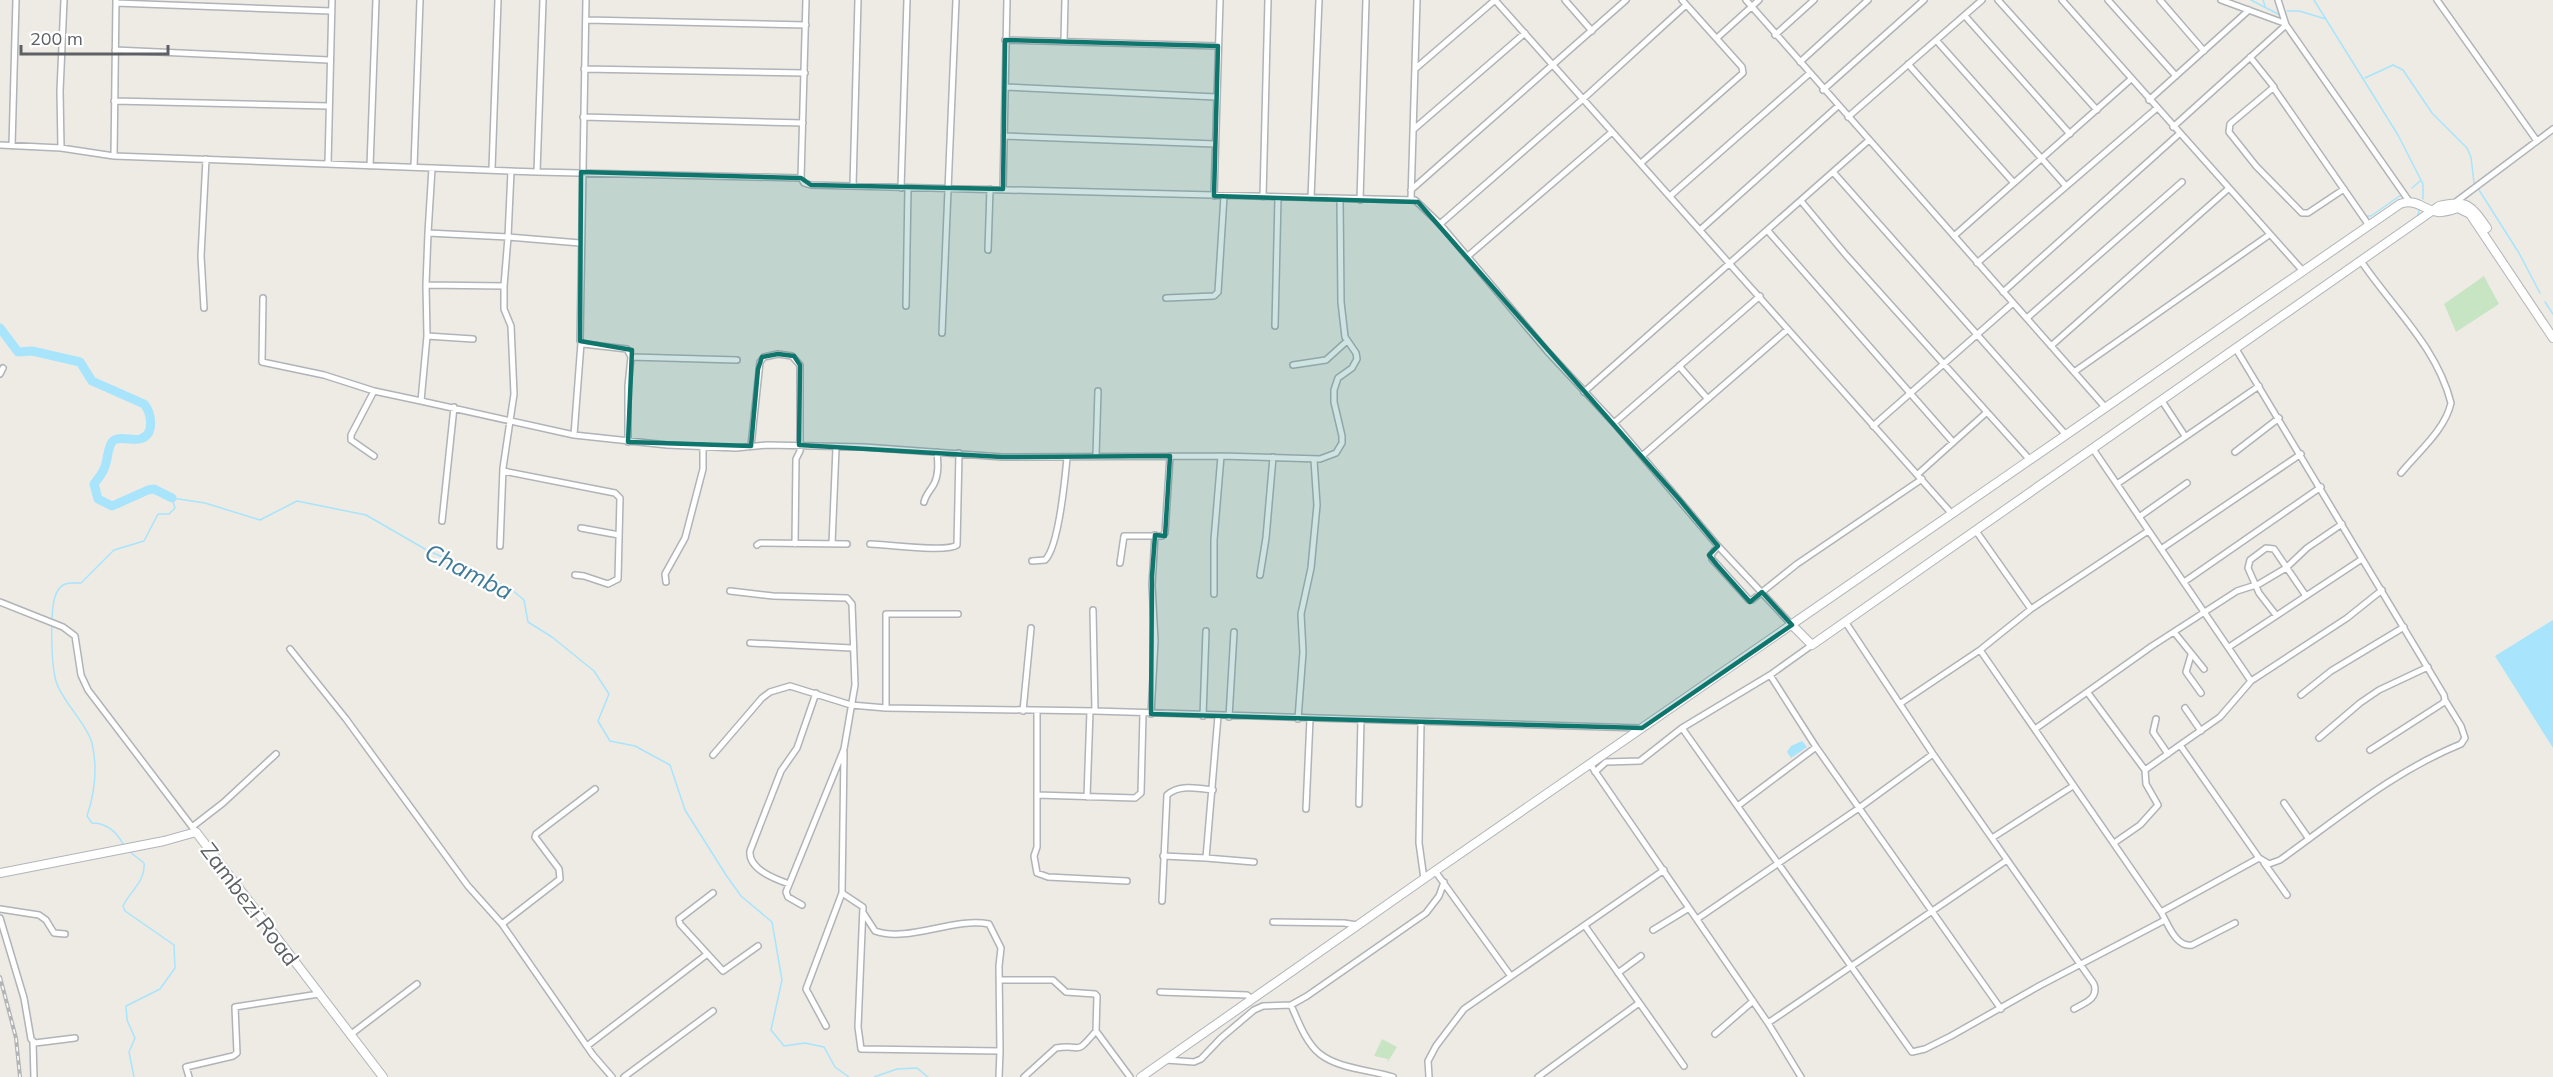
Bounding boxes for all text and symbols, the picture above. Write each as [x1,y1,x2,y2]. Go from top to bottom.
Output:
scale bar [21,18,168,56]
text: 200 m [30,27,83,50]
water label: Chamba [420,536,518,606]
street label: Zambezi Road [195,837,305,971]

